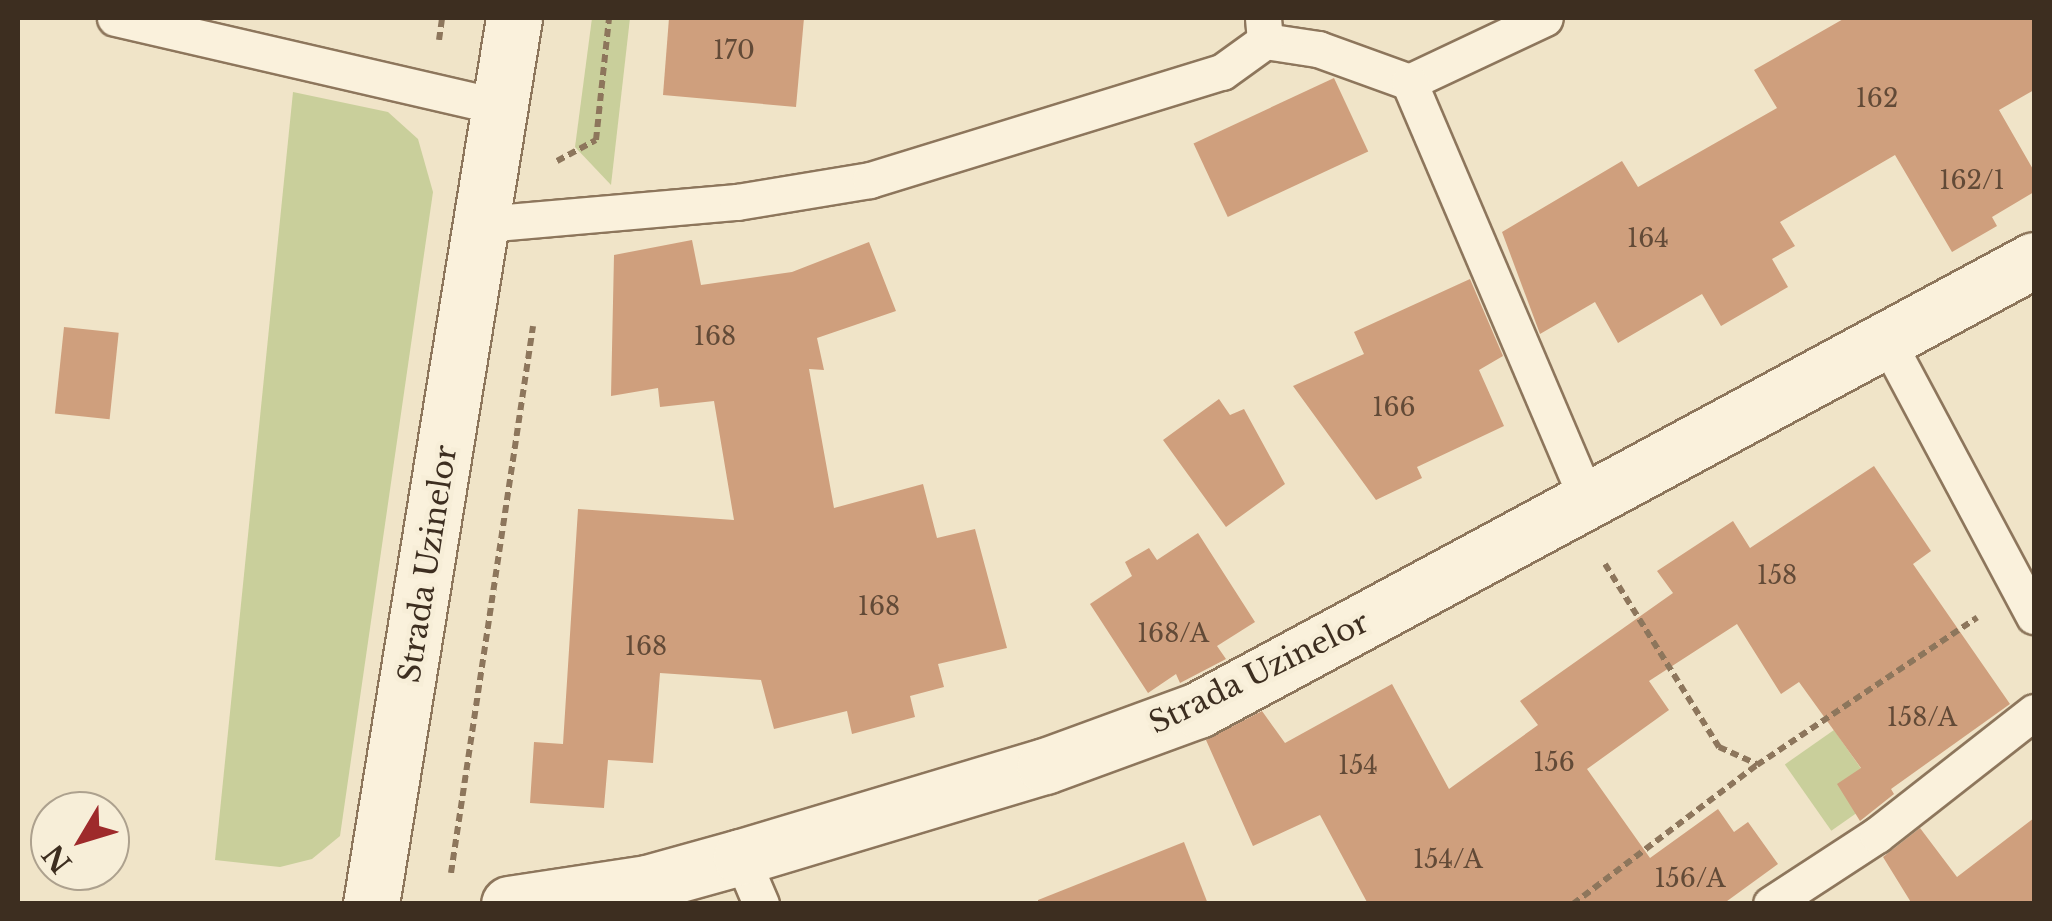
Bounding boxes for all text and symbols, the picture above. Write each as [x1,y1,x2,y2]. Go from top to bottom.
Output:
house number: 170 [713,36,755,66]
house number: 162 [1856,84,1898,114]
house number: 162/1 [1939,166,2005,196]
house number: 164 [1627,224,1669,254]
house number: 168 [694,322,736,352]
house number: 166 [1372,393,1416,423]
street label: Strada Uzinelor [391,443,465,685]
house number: 158 [1757,561,1797,591]
house number: 168 [858,592,900,622]
street label: Strada Uzinelor [1143,604,1375,742]
house number: 168/A [1137,619,1209,649]
house number: 168 [625,632,667,662]
house number: 158/A [1887,703,1957,733]
house number: 156 [1533,748,1575,778]
house number: 154 [1338,751,1378,781]
north arrow [30,791,130,891]
text: N [36,837,79,880]
house number: 154/A [1413,845,1483,875]
house number: 156/A [1654,864,1726,894]

